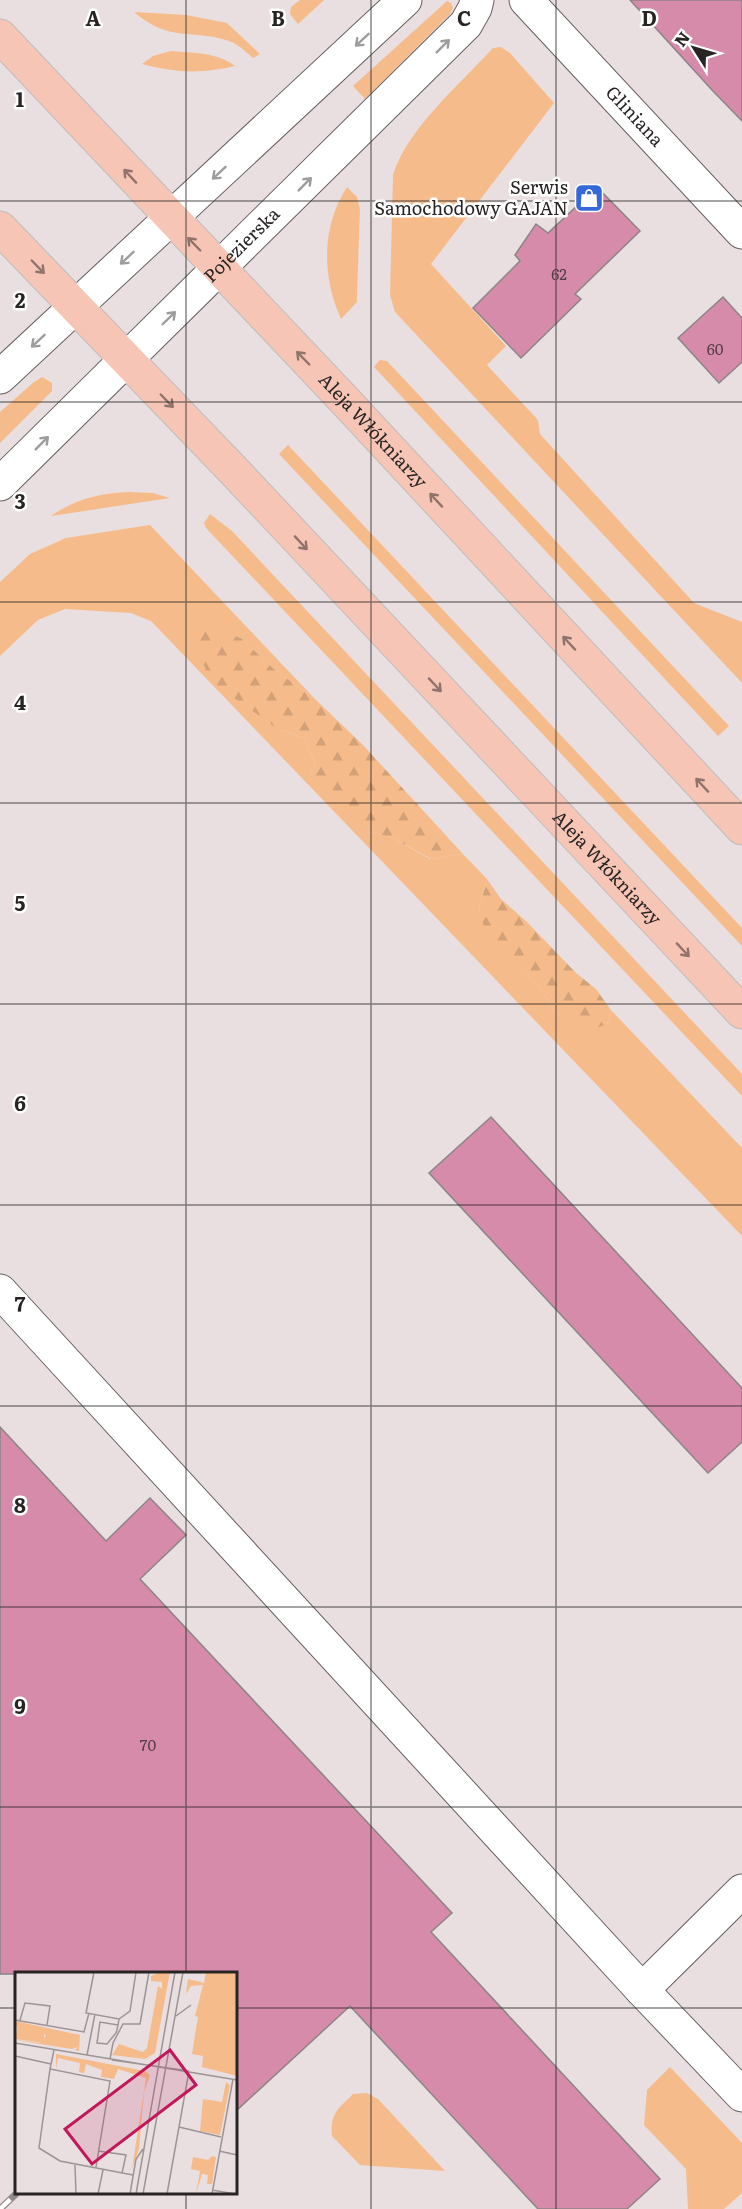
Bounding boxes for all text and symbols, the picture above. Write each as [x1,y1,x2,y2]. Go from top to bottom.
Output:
text: A [85,2,101,32]
text: B [271,2,285,32]
text: C [457,2,471,32]
text: D [641,2,657,32]
north arrow [664,18,724,78]
text: N [668,26,695,51]
one-way arrow [355,33,370,47]
one-way arrow [436,39,451,53]
street label: Gliniana [600,79,671,152]
text: 1 [16,83,24,113]
one-way arrow [212,166,227,180]
one-way arrow [123,168,137,183]
place label: Serwis Samochodowy GAJAN [374,173,568,221]
one-way arrow [297,176,312,191]
shop icon: Serwis Samochodowy GAJAN [573,182,605,214]
street label: Pojezierska [197,200,285,288]
one-way arrow [187,236,202,251]
one-way arrow [120,251,135,265]
one-way arrow [30,259,45,274]
house number: 62 [551,262,567,285]
text: 2 [15,284,26,314]
one-way arrow [161,311,176,325]
one-way arrow [30,334,45,348]
house number: 60 [707,337,724,360]
one-way arrow [296,350,310,365]
street label: Aleja Włókniarzy [313,366,435,494]
one-way arrow [160,394,174,409]
one-way arrow [34,435,49,450]
text: 3 [14,485,26,515]
one-way arrow [430,493,444,508]
one-way arrow [294,535,308,550]
one-way arrow [562,635,577,650]
one-way arrow [427,677,441,692]
text: 4 [14,686,26,716]
one-way arrow [695,778,709,793]
street label: Aleja Włókniarzy [547,804,669,931]
text: 5 [15,887,26,917]
one-way arrow [676,942,690,957]
text: 6 [14,1087,26,1117]
text: 7 [15,1288,26,1318]
text: 8 [14,1489,26,1519]
text: 9 [14,1690,26,1720]
house number: 70 [140,1733,156,1756]
inset map [15,1972,237,2194]

